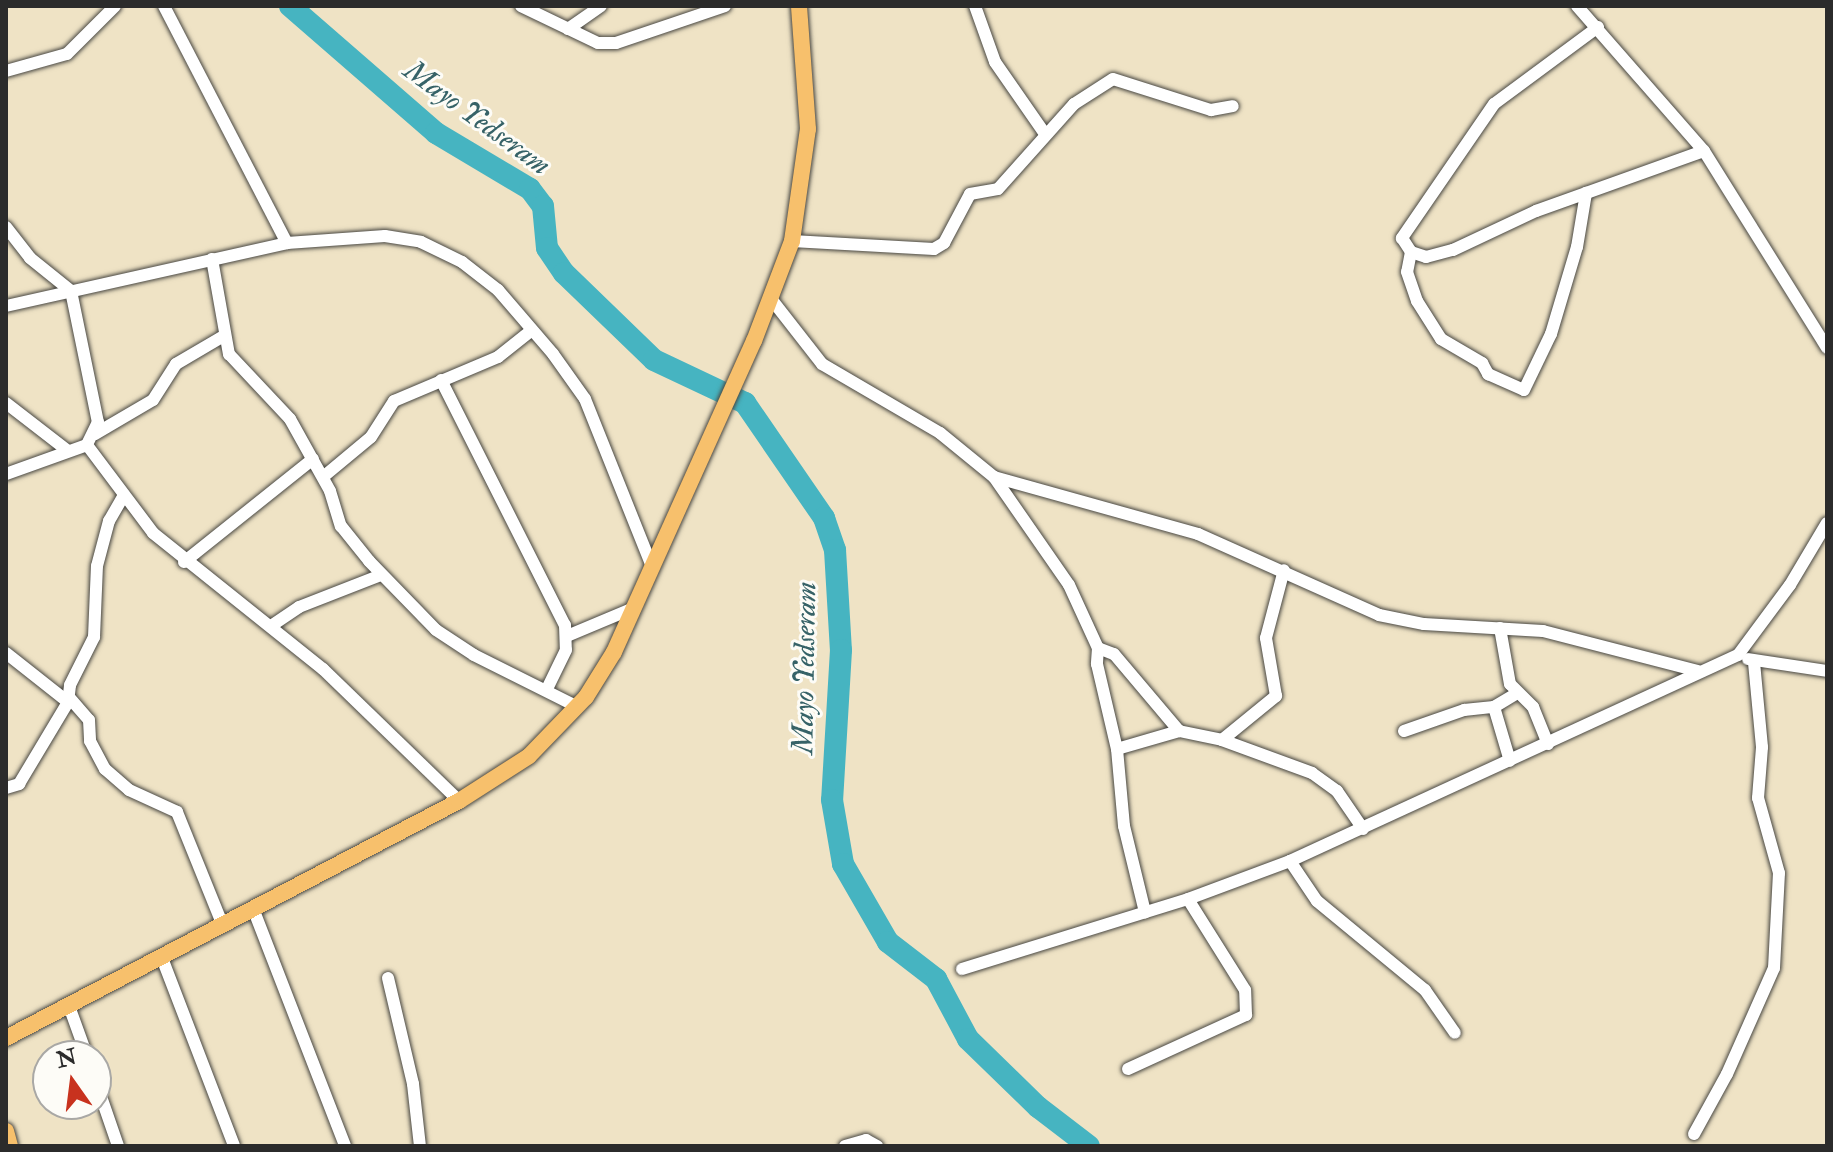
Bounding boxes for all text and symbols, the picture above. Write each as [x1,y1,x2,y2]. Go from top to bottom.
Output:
water label: Mayo Yedseram [397,53,557,183]
water label: Mayo Yedseram [785,581,825,755]
north arrow [32,1040,112,1120]
text: N [54,1043,80,1075]

